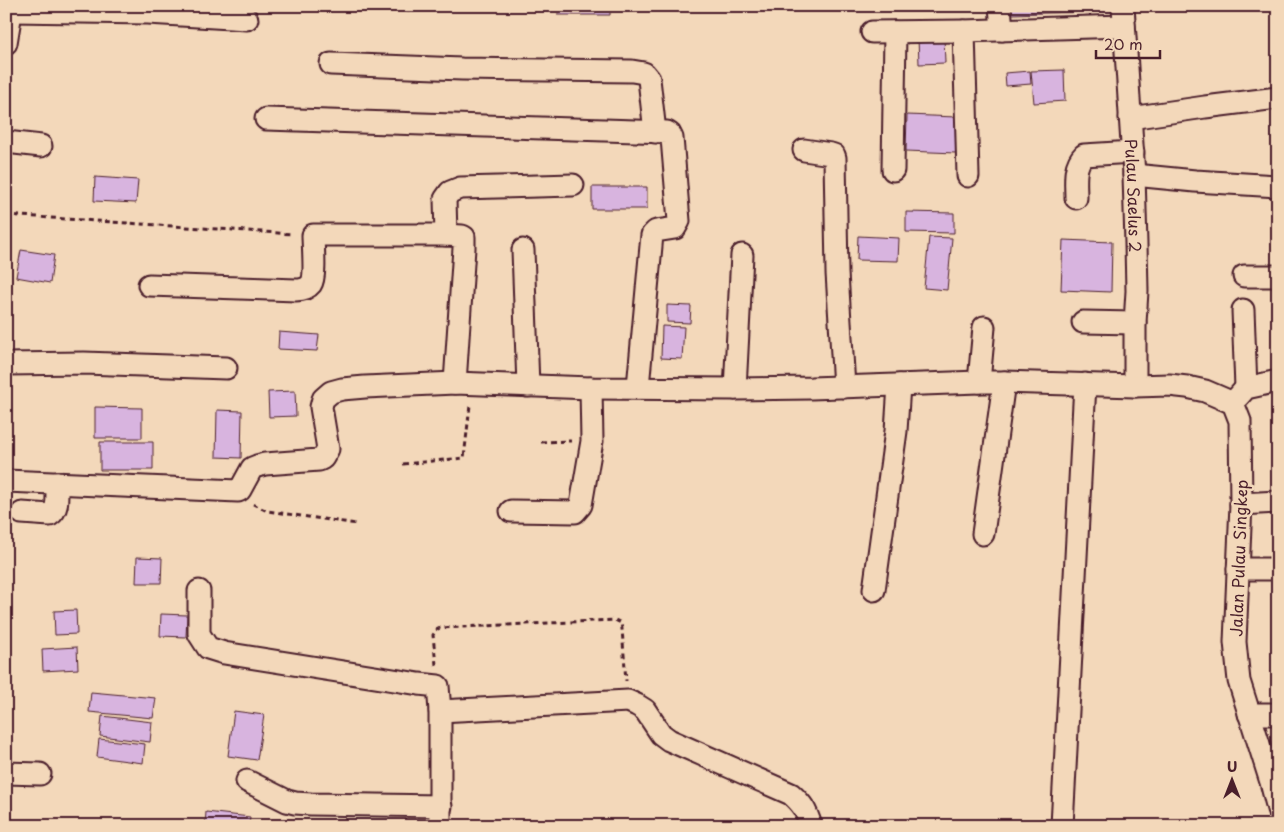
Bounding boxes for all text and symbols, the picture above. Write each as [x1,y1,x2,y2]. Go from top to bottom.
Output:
scale bar [1096,28,1160,60]
text: 20 m [1104,32,1143,55]
street label: Pulau Saelus 2 [1120,138,1148,253]
street label: Jalan Pulau Singkep [1223,479,1253,637]
north arrow [1206,754,1256,804]
text: U [1227,756,1237,777]

